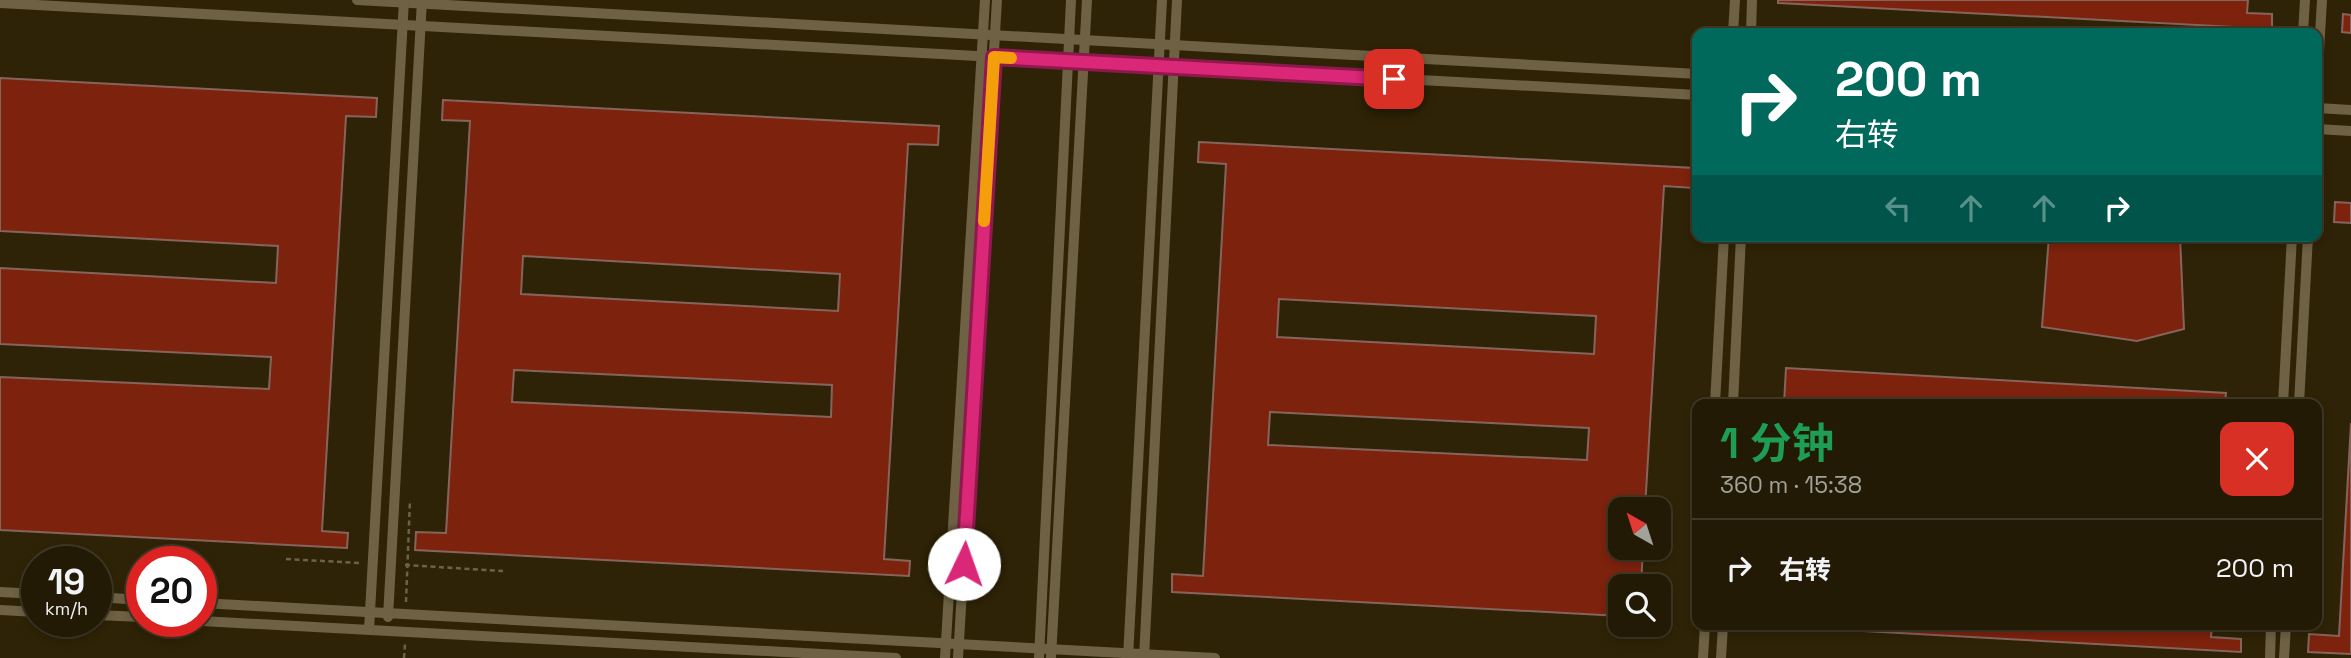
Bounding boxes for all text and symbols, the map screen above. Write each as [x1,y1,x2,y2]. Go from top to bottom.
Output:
text: 200 m [1835,48,1982,110]
pin [1364,49,1424,109]
icon: right [1720,56,1811,147]
icon: arrive [1375,60,1413,98]
text: 右转 [1835,115,1899,155]
icon: left [1879,189,1917,227]
icon: ahead [1952,189,1990,227]
icon: ahead [2025,189,2063,227]
icon: right [2098,189,2136,227]
text: 1 分钟 [1720,417,1834,470]
button: close [2220,422,2294,496]
text: 360 m · 15:38 [1720,470,1862,500]
north arrow [1608,497,1671,560]
map controls [1608,497,1671,637]
position arrow [927,527,1001,601]
speed limit sign: 20 [126,546,217,637]
icon: right [1720,549,1758,587]
text: 200 m [2216,551,2294,585]
text: 右转 [1779,553,1831,587]
text: 19 [48,560,85,604]
button: search [1608,574,1671,637]
text: km/h [45,597,88,620]

